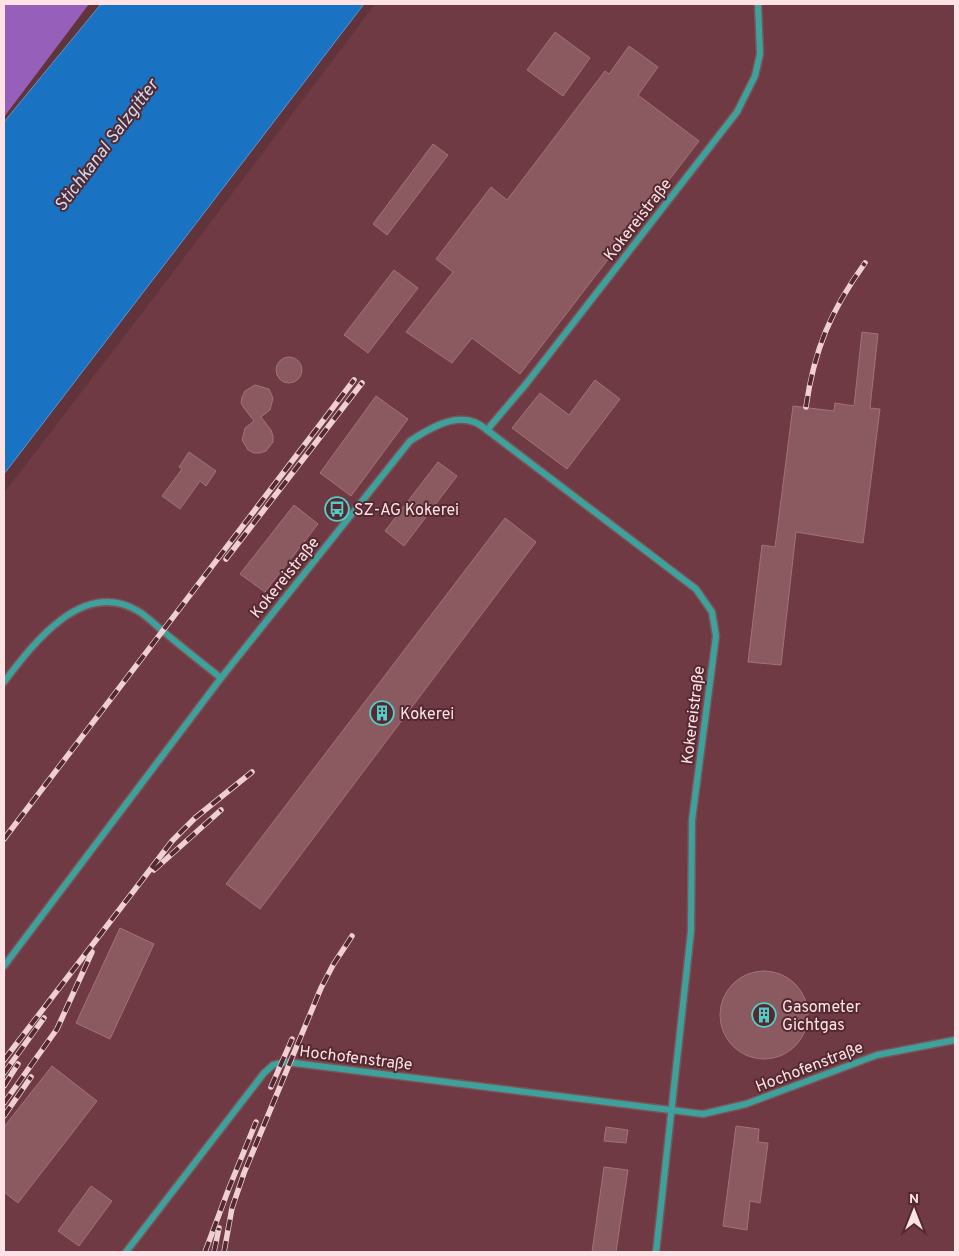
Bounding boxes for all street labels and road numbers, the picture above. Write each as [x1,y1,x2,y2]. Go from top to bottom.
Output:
street label: Kokereistraße [600,175,677,265]
street label: Kokereistraße [247,534,324,623]
street label: Kokereistraße [678,665,710,766]
street label: Hochofenstraße [753,1038,866,1098]
street label: Hochofenstraße [298,1042,413,1076]

